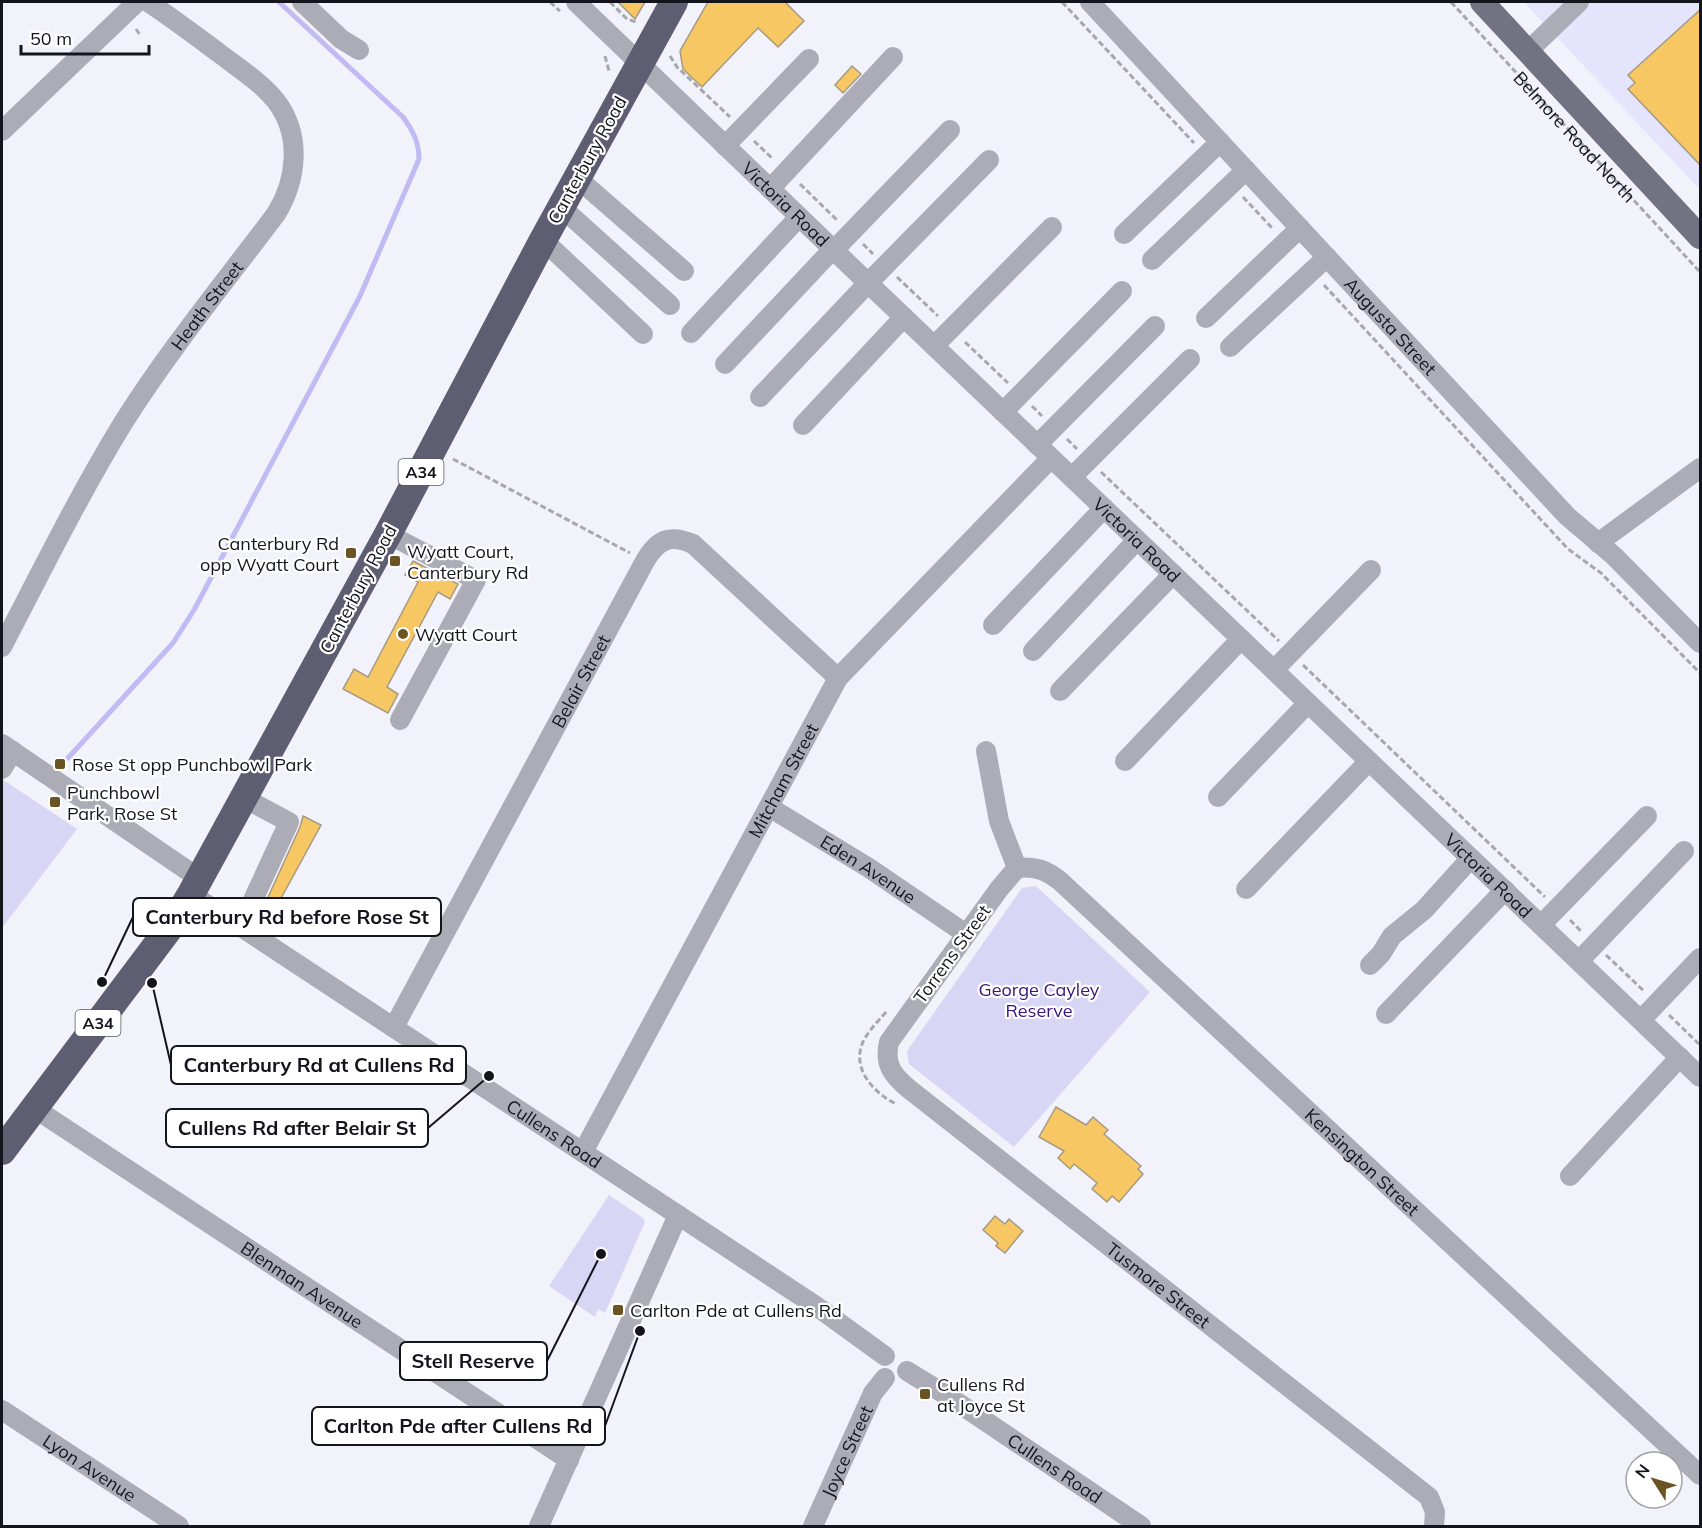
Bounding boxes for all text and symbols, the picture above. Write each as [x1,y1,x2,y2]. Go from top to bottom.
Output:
scale bar [21,18,148,56]
text: 50 m [30,27,72,50]
street label: Belmore Road North [1509,66,1641,207]
street label: Canterbury Road [542,92,632,228]
street label: Victoria Road [737,156,834,251]
street label: Heath Street [165,256,248,354]
street label: Augusta Street [1340,272,1442,380]
road number: A34 [398,459,444,485]
street label: Victoria Road [1088,492,1186,587]
street label: Canterbury Road [314,521,402,657]
place label: Canterbury Rd opp Wyatt Court [200,532,339,576]
place label: Wyatt Court, Canterbury Rd [407,540,528,584]
marker: Canterbury Rd opp Wyatt Court [344,546,358,560]
marker: Wyatt Court, Canterbury Rd [388,554,402,568]
place label: Wyatt Court [415,623,517,646]
marker: Wyatt Court [396,627,410,641]
street label: Belair Street [546,630,615,732]
street label: Mitcham Street [743,719,823,842]
place label: Rose St opp Punchbowl Park [72,753,313,776]
marker: Rose St opp Punchbowl Park [53,757,67,771]
place label: Punchbowl Park, Rose St [67,781,177,825]
marker: Punchbowl Park, Rose St [48,795,62,809]
street label: Victoria Road [1440,828,1537,922]
street label: Eden Avenue [816,830,920,908]
callout: Canterbury Rd before Rose St [133,898,441,936]
street label: Torrens Street [908,900,996,1008]
text: Canterbury Rd before Rose St [145,904,429,929]
park label: George Cayley Reserve [979,978,1100,1022]
road number: A34 [76,1010,120,1036]
callout: Canterbury Rd at Cullens Rd [171,1046,466,1084]
text: Canterbury Rd at Cullens Rd [184,1052,454,1077]
street label: Cullens Road [502,1094,606,1173]
street label: Kensington Street [1300,1103,1424,1220]
callout: Cullens Rd after Belair St [166,1109,428,1147]
text: Cullens Rd after Belair St [178,1115,417,1140]
street label: Blenman Avenue [237,1236,368,1333]
street label: Tusmore Street [1102,1237,1215,1333]
place label: Carlton Pde at Cullens Rd [630,1299,842,1322]
marker: Carlton Pde at Cullens Rd [611,1303,625,1317]
callout: Stell Reserve [400,1342,547,1380]
text: Stell Reserve [412,1348,535,1373]
place label: Cullens Rd at Joyce St [937,1373,1025,1417]
marker: Cullens Rd at Joyce St [918,1387,932,1401]
street label: Joyce Street [816,1402,877,1501]
callout: Carlton Pde after Cullens Rd [312,1407,605,1445]
text: Carlton Pde after Cullens Rd [324,1413,592,1438]
street label: Cullens Road [1003,1428,1107,1508]
street label: Lyon Avenue [39,1429,141,1506]
north arrow [1624,1450,1684,1510]
text: N [1630,1460,1654,1482]

